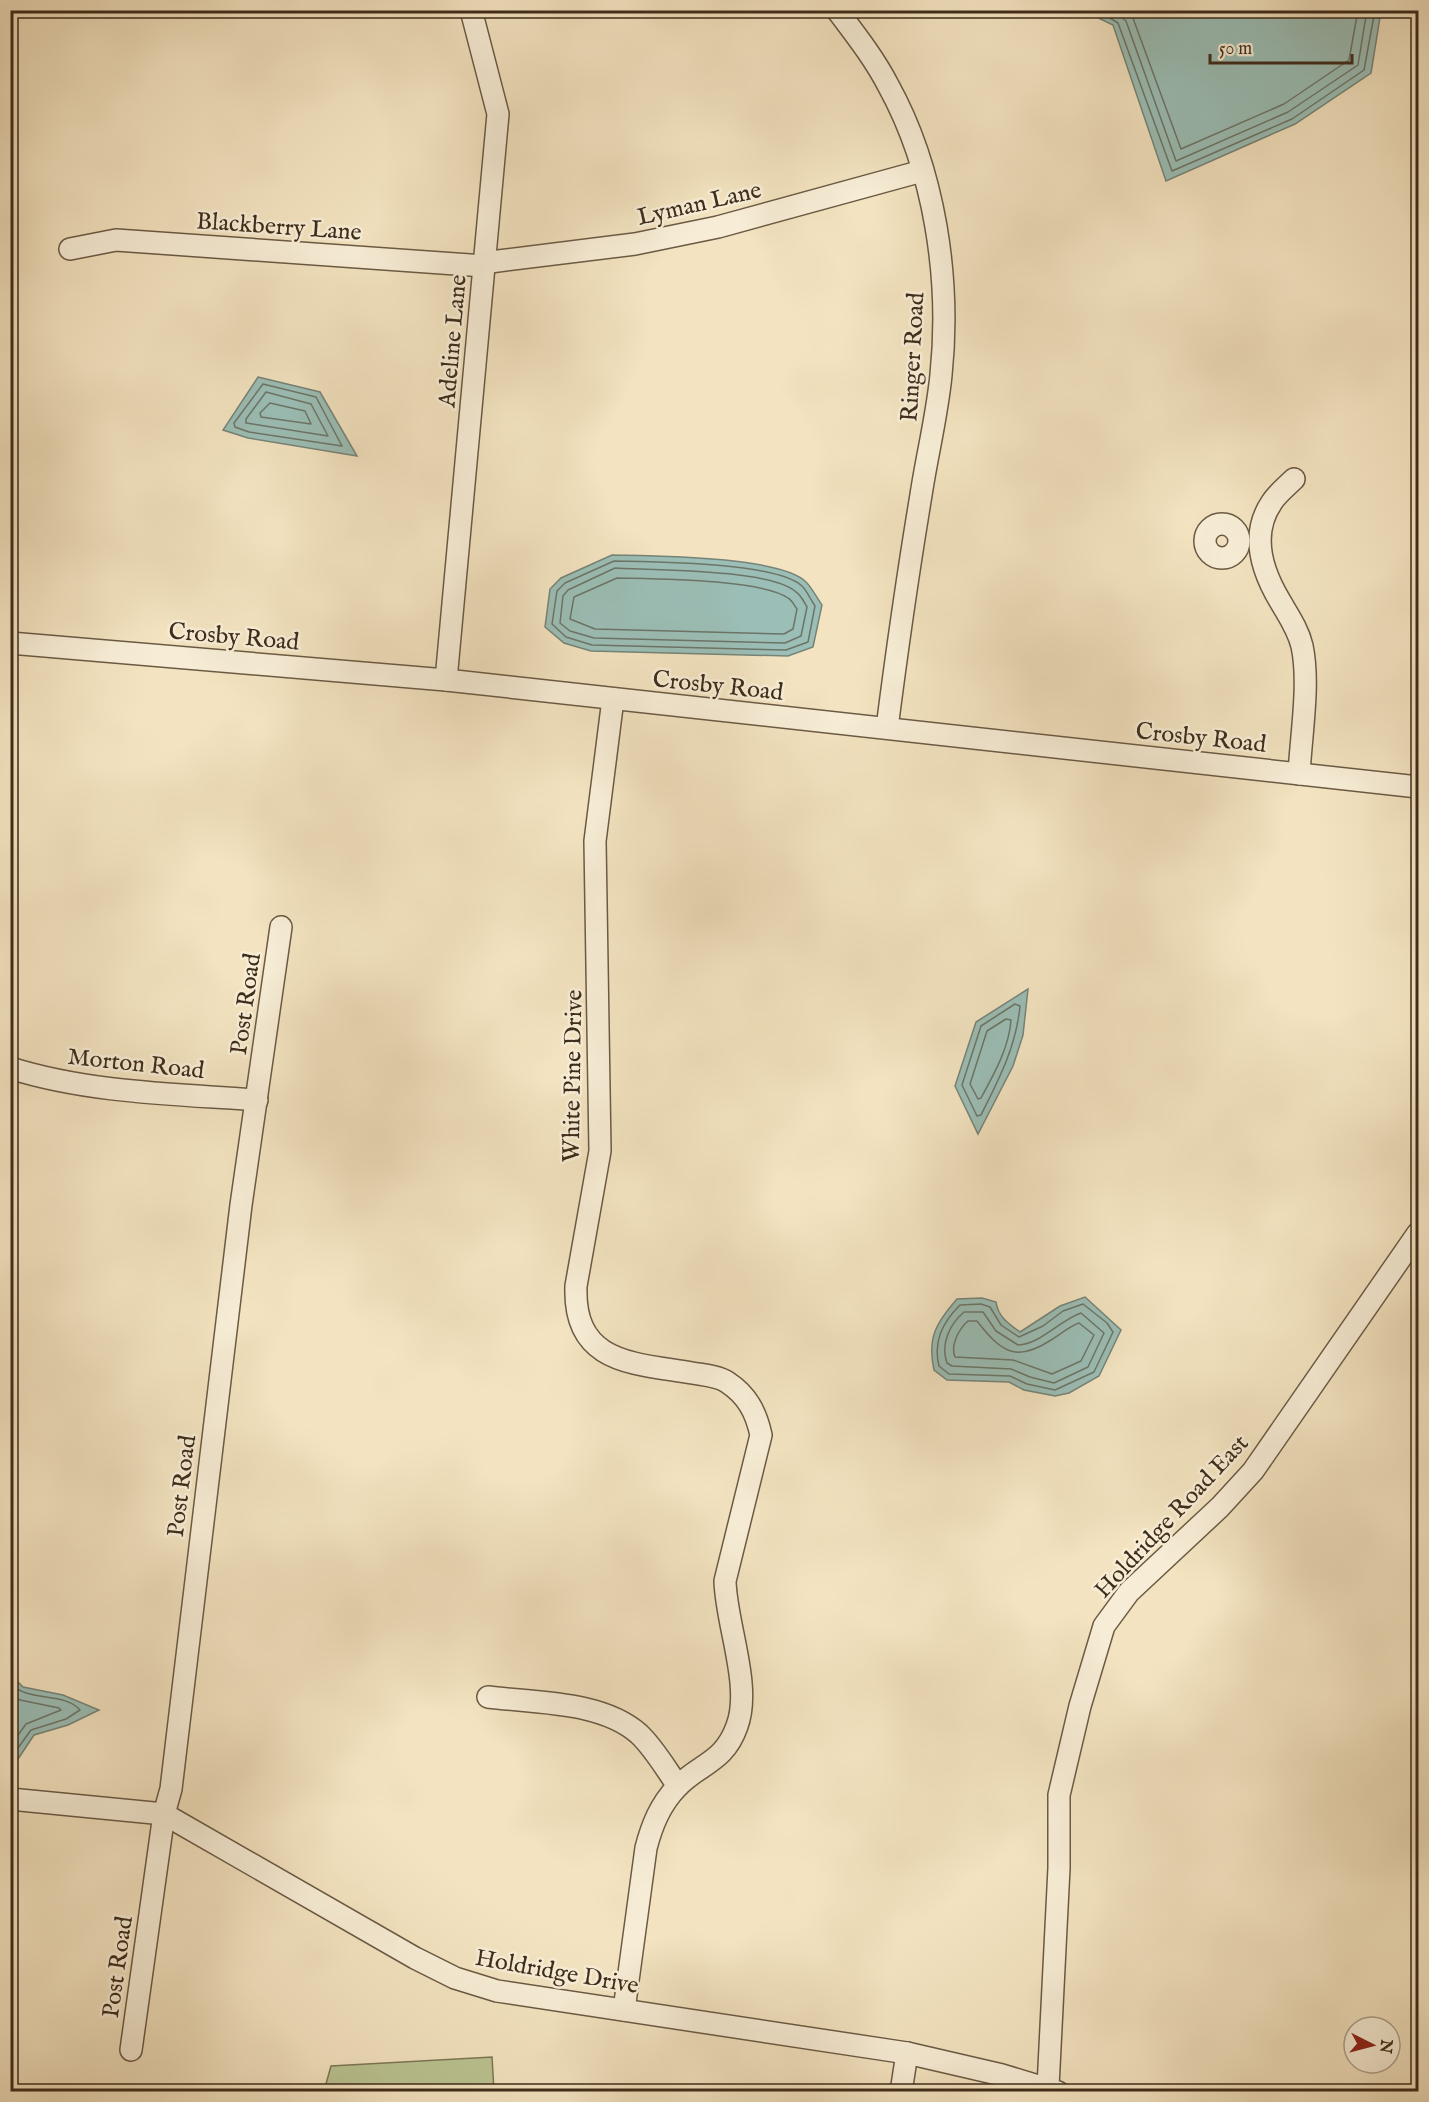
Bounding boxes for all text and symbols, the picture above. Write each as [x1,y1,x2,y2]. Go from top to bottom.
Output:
scale bar [1210,27,1352,65]
text: 50 m [1219,38,1252,61]
street label: Lyman Lane [634,175,764,234]
street label: Blackberry Lane [195,206,363,249]
street label: Adeline Lane [432,273,475,410]
street label: Ringer Road [895,291,932,423]
street label: Crosby Road [167,616,301,659]
street label: Crosby Road [651,664,785,709]
street label: Crosby Road [1134,716,1268,761]
street label: Post Road [224,951,269,1057]
street label: White Pine Drive [556,989,591,1163]
street label: Morton Road [66,1042,206,1087]
street label: Holdridge Road East [1088,1429,1256,1605]
street label: Post Road [161,1433,204,1539]
street label: Post Road [96,1914,141,2020]
street label: Holdridge Drive [473,1943,641,2002]
north arrow [1342,2015,1402,2075]
text: N [1374,2037,1396,2054]

